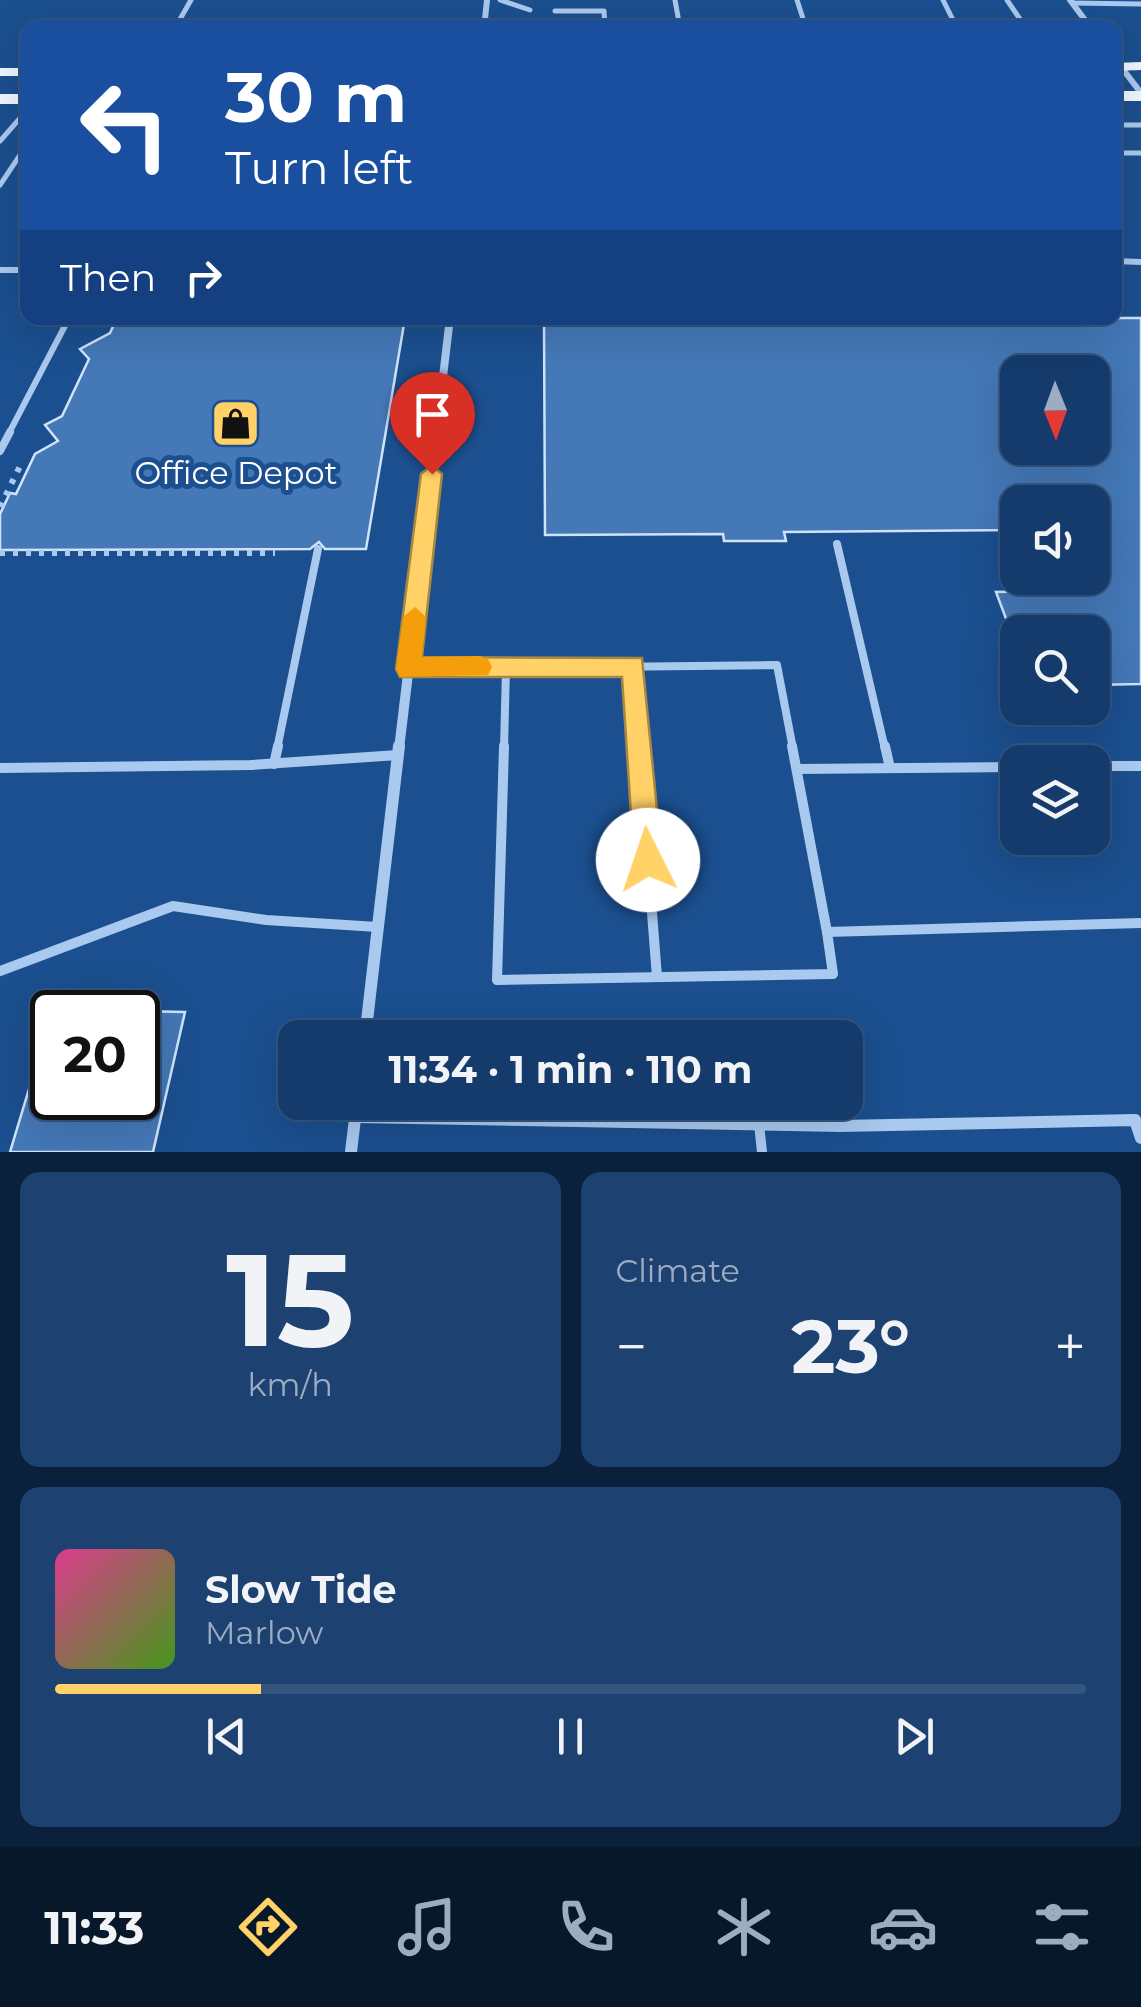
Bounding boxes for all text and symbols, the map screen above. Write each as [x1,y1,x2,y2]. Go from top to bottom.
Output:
text: 30 m [225,54,407,140]
icon: left [60,60,190,190]
text: Turn left [225,140,413,195]
icon: right [176,250,231,305]
text: Then [60,254,156,301]
north arrow [1000,355,1110,465]
map controls [1000,355,1110,855]
pin [390,372,475,475]
icon: arrive [405,387,460,442]
shop icon: Office Depot [210,397,262,449]
place label: Office Depot [134,453,338,492]
button: sound [1000,485,1110,595]
button: search [1000,615,1110,725]
button: layers [1000,745,1110,855]
position arrow [596,808,700,912]
speed limit sign: 20 [30,990,160,1120]
text: 11:34 · 1 min · 110 m [389,1046,752,1093]
text: 15 [226,1220,354,1379]
text: Climate [616,1251,740,1290]
text: 23° [791,1300,910,1392]
text: − [616,1313,647,1380]
text: + [1054,1313,1086,1380]
text: km/h [248,1365,333,1404]
text: Slow Tide [205,1566,397,1613]
text: Marlow [205,1613,323,1652]
icon: previous [199,1709,254,1764]
icon: pause [543,1709,598,1764]
icon: next [887,1709,942,1764]
icon: directions [233,1892,303,1962]
icon: music [392,1892,462,1962]
icon: phone [551,1892,621,1962]
icon: climate [709,1892,779,1962]
icon: car [868,1892,938,1962]
icon: filters [1027,1892,1097,1962]
text: 11:33 [44,1900,144,1955]

